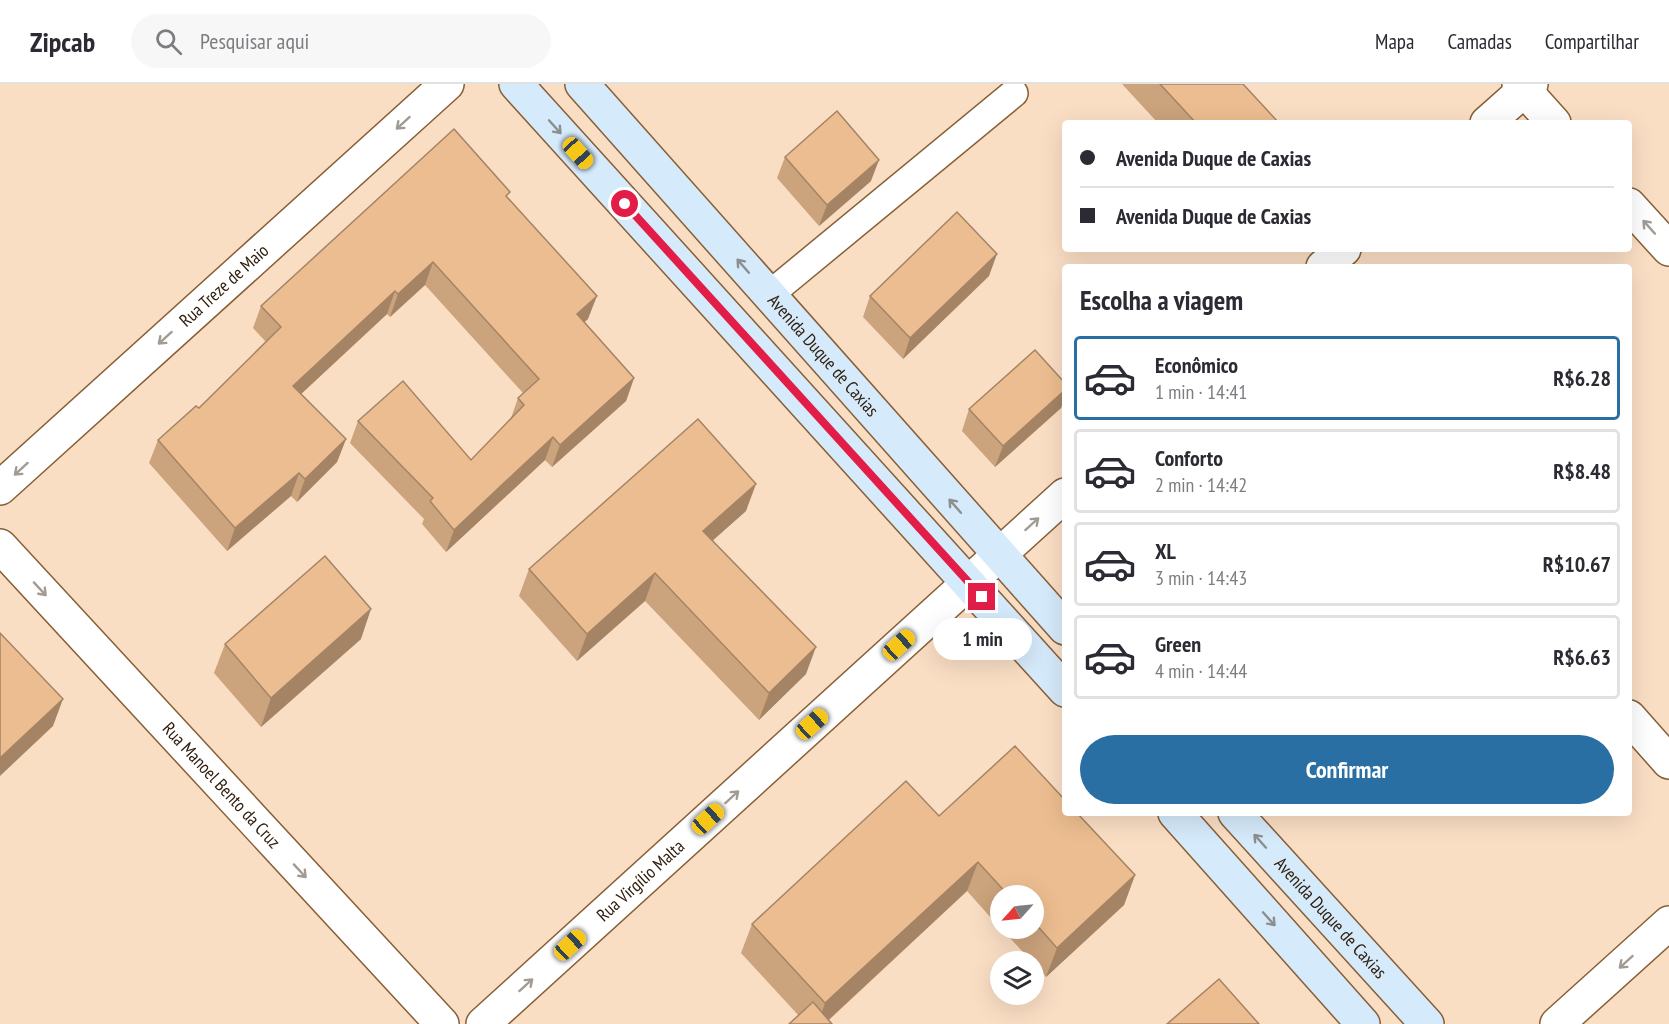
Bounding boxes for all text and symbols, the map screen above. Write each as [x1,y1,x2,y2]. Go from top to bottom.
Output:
search box [131,14,551,68]
text: Zipcab [30,23,95,60]
icon: search [152,25,185,58]
text: Pesquisar aqui [200,27,309,55]
text: Mapa [1375,28,1414,55]
text: Camadas [1447,28,1512,55]
text: Compartilhar [1545,28,1639,55]
one-way arrow [396,116,411,130]
one-way arrow [548,120,562,135]
car [559,134,597,172]
text: Avenida Duque de Caxias [1116,144,1311,172]
route start [611,190,638,217]
text: Avenida Duque de Caxias [1116,202,1311,230]
one-way arrow [1642,220,1656,235]
street label: Rua Treze de Maio [174,239,273,331]
one-way arrow [736,259,750,274]
text: Escolha a viagem [1080,283,1243,317]
street label: Avenida Duque de Caxias [763,289,884,421]
one-way arrow [158,331,173,345]
icon: car [1083,351,1137,405]
text: Econômico [1155,351,1238,379]
text: R$6.28 [1553,364,1611,392]
text: 1 min · 14:41 [1155,379,1247,405]
icon: car [1083,444,1137,498]
text: Conforto [1155,444,1223,472]
text: R$8.48 [1553,457,1611,485]
one-way arrow [13,462,28,476]
text: 2 min · 14:42 [1155,472,1247,498]
one-way arrow [949,498,962,514]
one-way arrow [1024,518,1040,531]
icon: car [1083,537,1137,591]
text: XL [1155,537,1176,565]
text: R$10.67 [1543,550,1611,578]
text: 3 min · 14:43 [1155,565,1247,591]
one-way arrow [33,581,47,596]
route end [968,583,995,610]
callout: 1 min [932,618,1032,660]
car [880,626,918,664]
text: 1 min [962,626,1003,652]
icon: car [1083,630,1137,684]
text: Green [1155,630,1201,658]
text: R$6.63 [1553,643,1611,671]
text: 4 min · 14:44 [1155,658,1247,684]
car [793,705,831,743]
street label: Rua Manoel Bento da Cruz [158,717,286,853]
button: Confirmar [1080,735,1614,804]
one-way arrow [724,790,739,804]
car [689,800,727,838]
one-way arrow [1253,834,1268,849]
street label: Rua Virgílio Malta [592,835,689,926]
street label: Avenida Duque de Caxias [1270,852,1392,983]
one-way arrow [293,863,307,878]
north arrow [990,885,1044,939]
map controls [990,885,1044,1005]
one-way arrow [1262,912,1276,927]
car [551,926,589,964]
button: layers [990,951,1044,1005]
one-way arrow [1618,955,1633,969]
one-way arrow [518,978,533,992]

